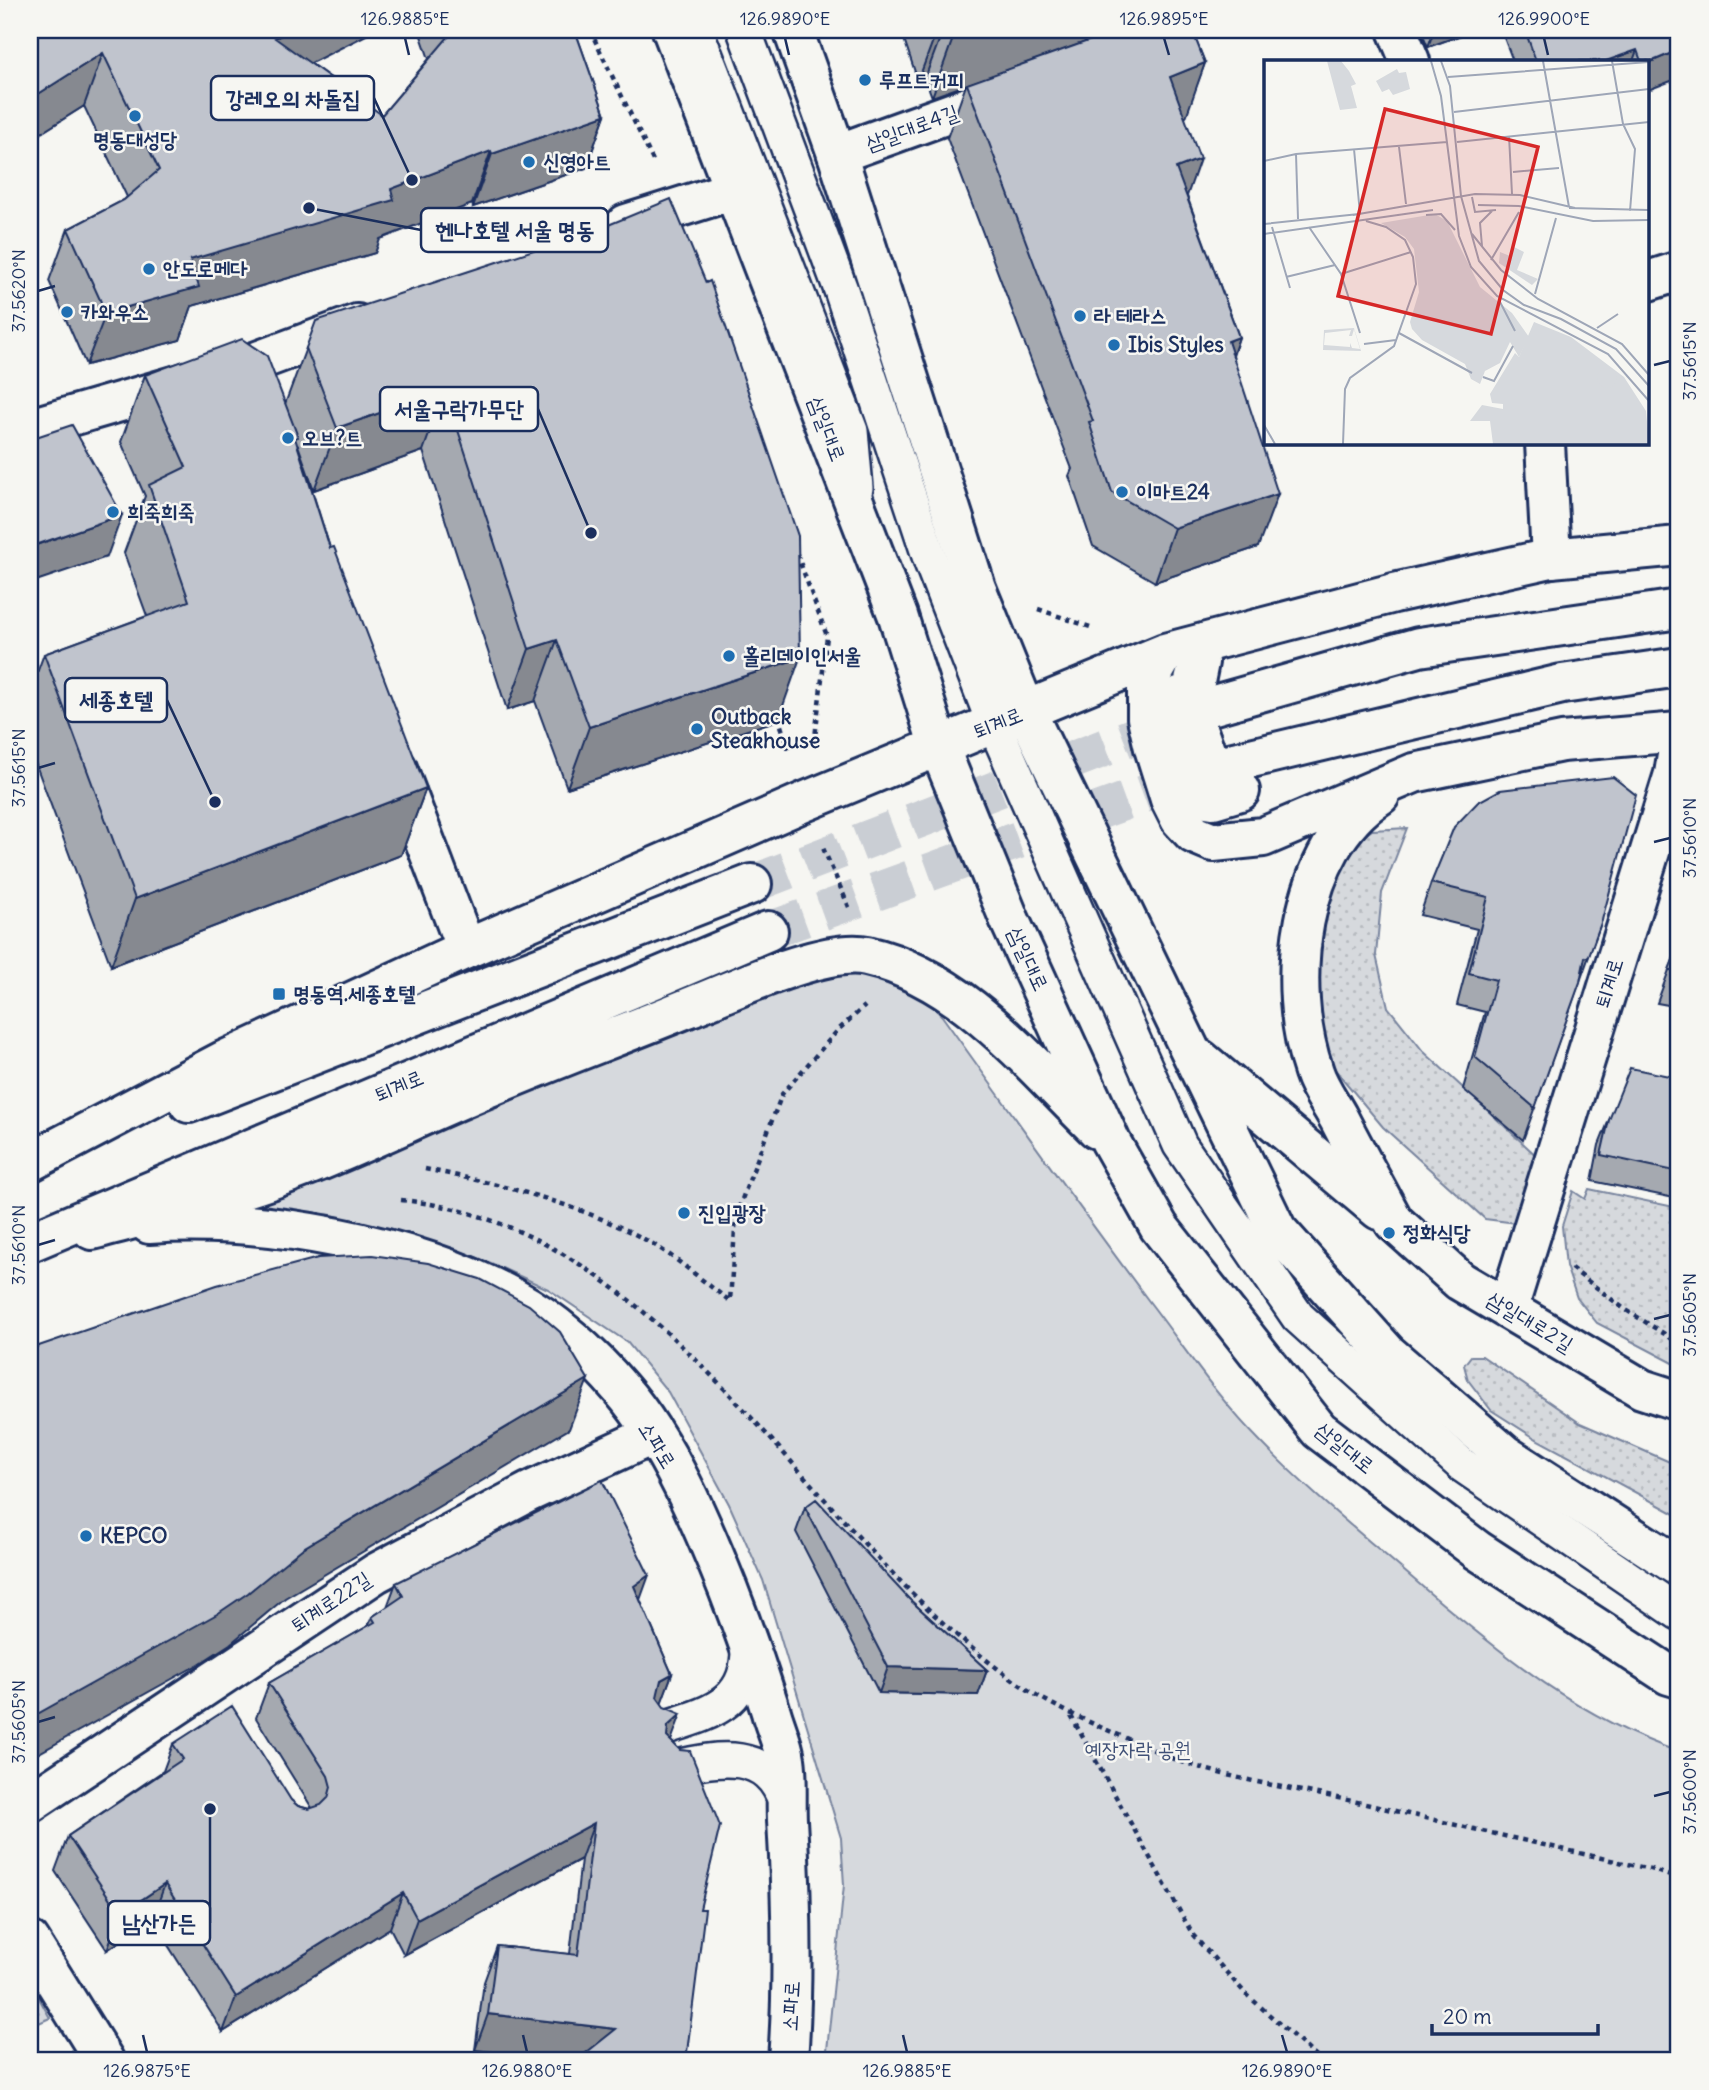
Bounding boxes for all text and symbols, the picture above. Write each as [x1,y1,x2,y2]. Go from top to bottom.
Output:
text: 126.9885°E [360,7,450,30]
text: 126.9890°E [740,7,830,30]
text: 126.9895°E [1119,7,1209,30]
text: 126.9900°E [1498,7,1590,30]
inset map [1264,60,1650,444]
place label: 루프트커피 [879,66,964,93]
marker: 루프트커피 [857,72,873,88]
callout: 강레오의 차돌집 [211,76,374,120]
text: 강레오의 차돌집 [225,84,361,113]
street label: 삼일대로4길 [862,98,962,157]
marker: 명동대성당 [127,108,143,124]
place label: 명동대성당 [93,126,177,153]
place label: 신영아트 [543,148,611,175]
marker: 신영아트 [521,154,537,170]
callout: 헨나호텔 서울 명동 [421,208,608,252]
text: 헨나호텔 서울 명동 [435,215,595,244]
text: 37.5620°N [7,249,30,333]
place label: 안도로메다 [163,255,248,282]
marker: 안도로메다 [141,261,157,277]
place label: 카와우소 [81,298,149,325]
place label: 라 테라스 [1094,302,1167,329]
marker: 카와우소 [59,304,75,320]
marker: 라 테라스 [1072,308,1088,324]
text: 37.5615°N [1678,321,1701,401]
place label: Ibis Styles [1128,331,1224,358]
marker: Ibis Styles [1106,337,1122,353]
callout: 서울구락가무단 [380,387,538,431]
street label: 삼일대로 [803,392,852,465]
text: 서울구락가무단 [394,394,524,423]
place label: 오브?트 [302,424,362,451]
marker: 오브?트 [280,430,296,446]
place label: 이마트24 [1136,478,1210,505]
marker: 이마트24 [1114,484,1130,500]
place label: 희죽희죽 [127,498,195,525]
marker: 희죽희죽 [105,504,121,520]
place label: 홀리데이인서울 [743,642,861,669]
marker: 홀리데이인서울 [721,648,737,664]
callout: 세종호텔 [65,678,167,722]
text: 세종호텔 [79,685,154,714]
street label: 퇴계로 [969,701,1026,745]
place label: Outback Steakhouse [711,703,820,754]
marker: Outback Steakhouse [689,721,705,737]
text: 37.5615°N [7,728,30,808]
text: 37.5610°N [1678,798,1701,878]
street label: 삼일대로 [1002,922,1055,995]
street label: 퇴계로 [1588,955,1629,1011]
place label: 명동역.세종호텔 [293,980,416,1007]
marker: 명동역.세종호텔 [271,986,287,1002]
street label: 퇴계로 [370,1063,427,1108]
place label: 진입광장 [698,1199,766,1226]
text: 37.5610°N [7,1205,30,1285]
marker: 진입광장 [676,1205,692,1221]
place label: 정화식당 [1403,1219,1471,1246]
marker: 정화식당 [1381,1225,1397,1241]
text: 37.5605°N [1678,1273,1701,1357]
street label: 삼일대로2길 [1482,1285,1578,1358]
street label: 소파로 [633,1416,682,1473]
street label: 삼일대로 [1311,1416,1380,1479]
place label: KEPCO [100,1522,168,1549]
marker: KEPCO [78,1528,94,1544]
street label: 퇴계로22길 [286,1565,376,1638]
text: 37.5605°N [7,1680,30,1764]
park label: 예장자락 공원 [1085,1736,1191,1763]
text: 37.5600°N [1678,1749,1701,1835]
callout: 남산가든 [108,1901,210,1945]
text: 남산가든 [122,1908,196,1937]
street label: 소파로 [776,1980,805,2032]
scale bar [1432,1992,1599,2036]
text: 20 m [1443,2003,1492,2030]
text: 126.9875°E [103,2059,191,2082]
text: 126.9880°E [482,2059,572,2082]
text: 126.9885°E [862,2059,952,2082]
text: 126.9890°E [1242,2059,1332,2082]

